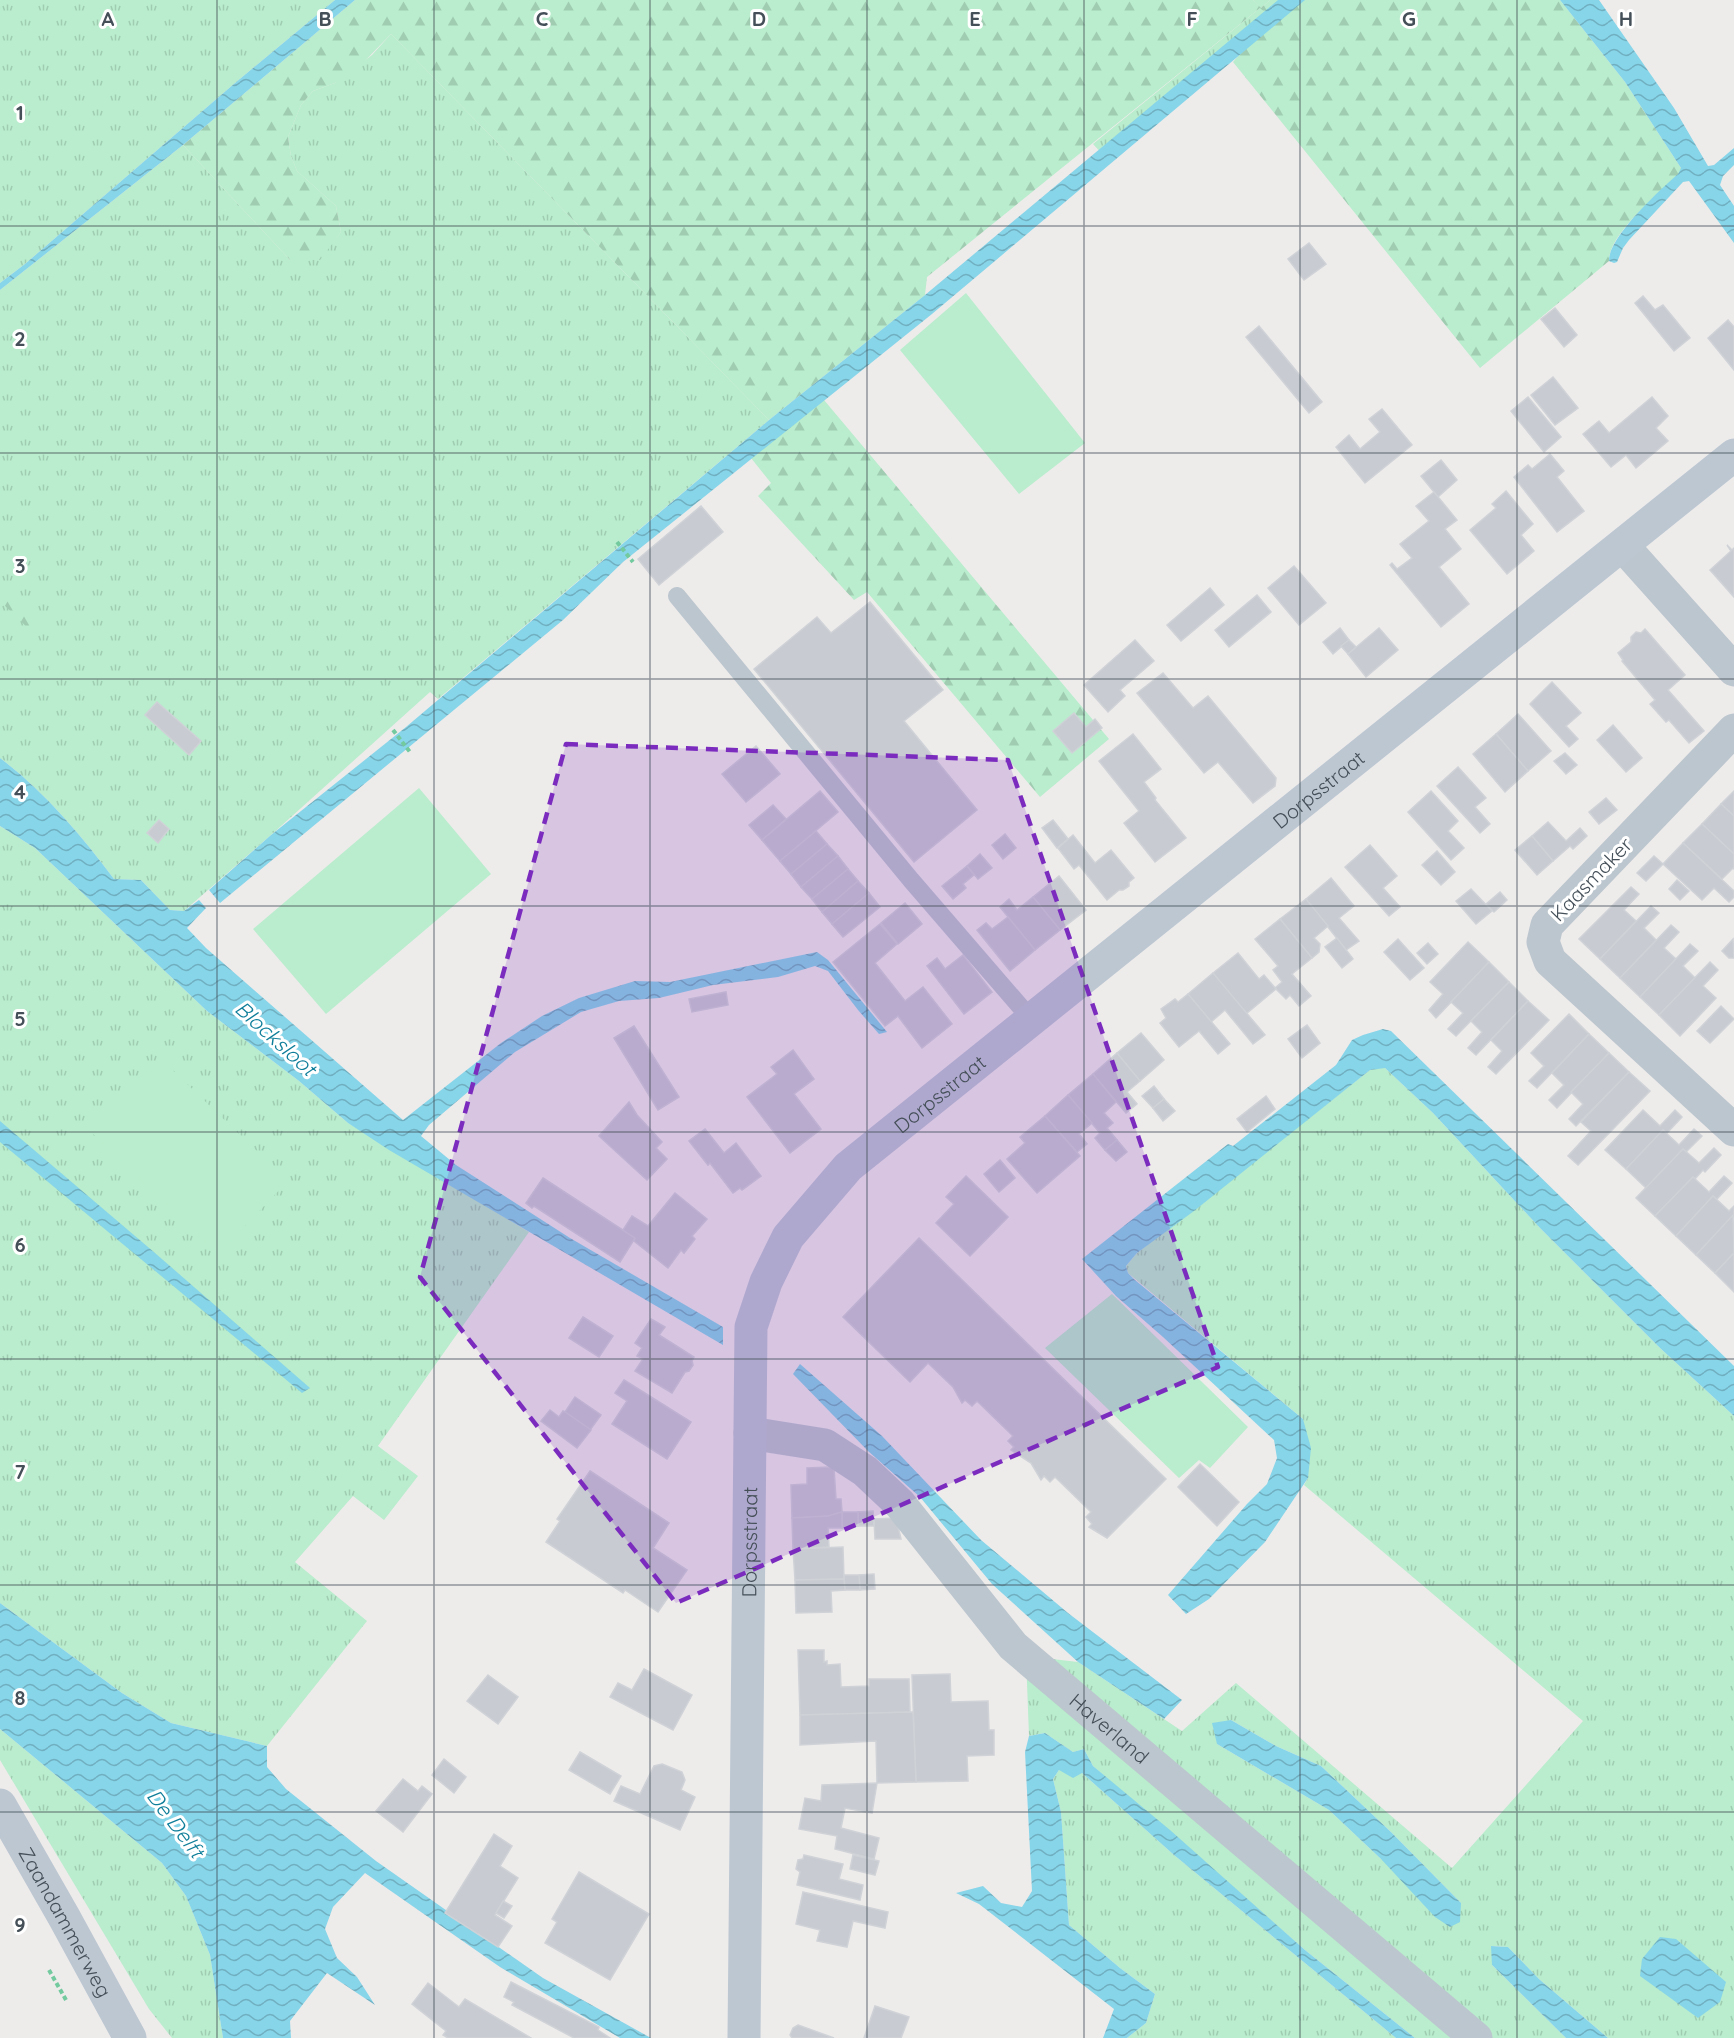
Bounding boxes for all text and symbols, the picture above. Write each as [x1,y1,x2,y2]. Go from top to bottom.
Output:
text: A [102,6,115,31]
text: B [318,6,332,31]
text: C [536,6,549,31]
text: D [752,6,766,31]
text: E [969,6,981,31]
text: F [1186,6,1198,31]
text: G [1402,6,1416,31]
text: H [1619,6,1633,31]
text: 1 [16,100,24,125]
text: 2 [14,326,26,351]
text: 3 [15,553,25,578]
street label: Dorpsstraat [1267,745,1369,834]
text: 4 [14,779,26,804]
street label: Kaasmaker [1545,832,1637,926]
water label: Blocksloot [230,995,324,1083]
text: 5 [14,1006,26,1031]
street label: Dorpsstraat [888,1049,991,1138]
text: 6 [14,1232,26,1257]
text: 7 [15,1459,26,1484]
street label: Dorpsstraat [736,1486,762,1598]
text: 8 [15,1685,26,1710]
street label: Haverland [1065,1687,1155,1769]
water label: De Delft [142,1783,212,1865]
street label: Zaandammerweg [14,1842,118,2001]
text: 9 [14,1912,26,1937]

